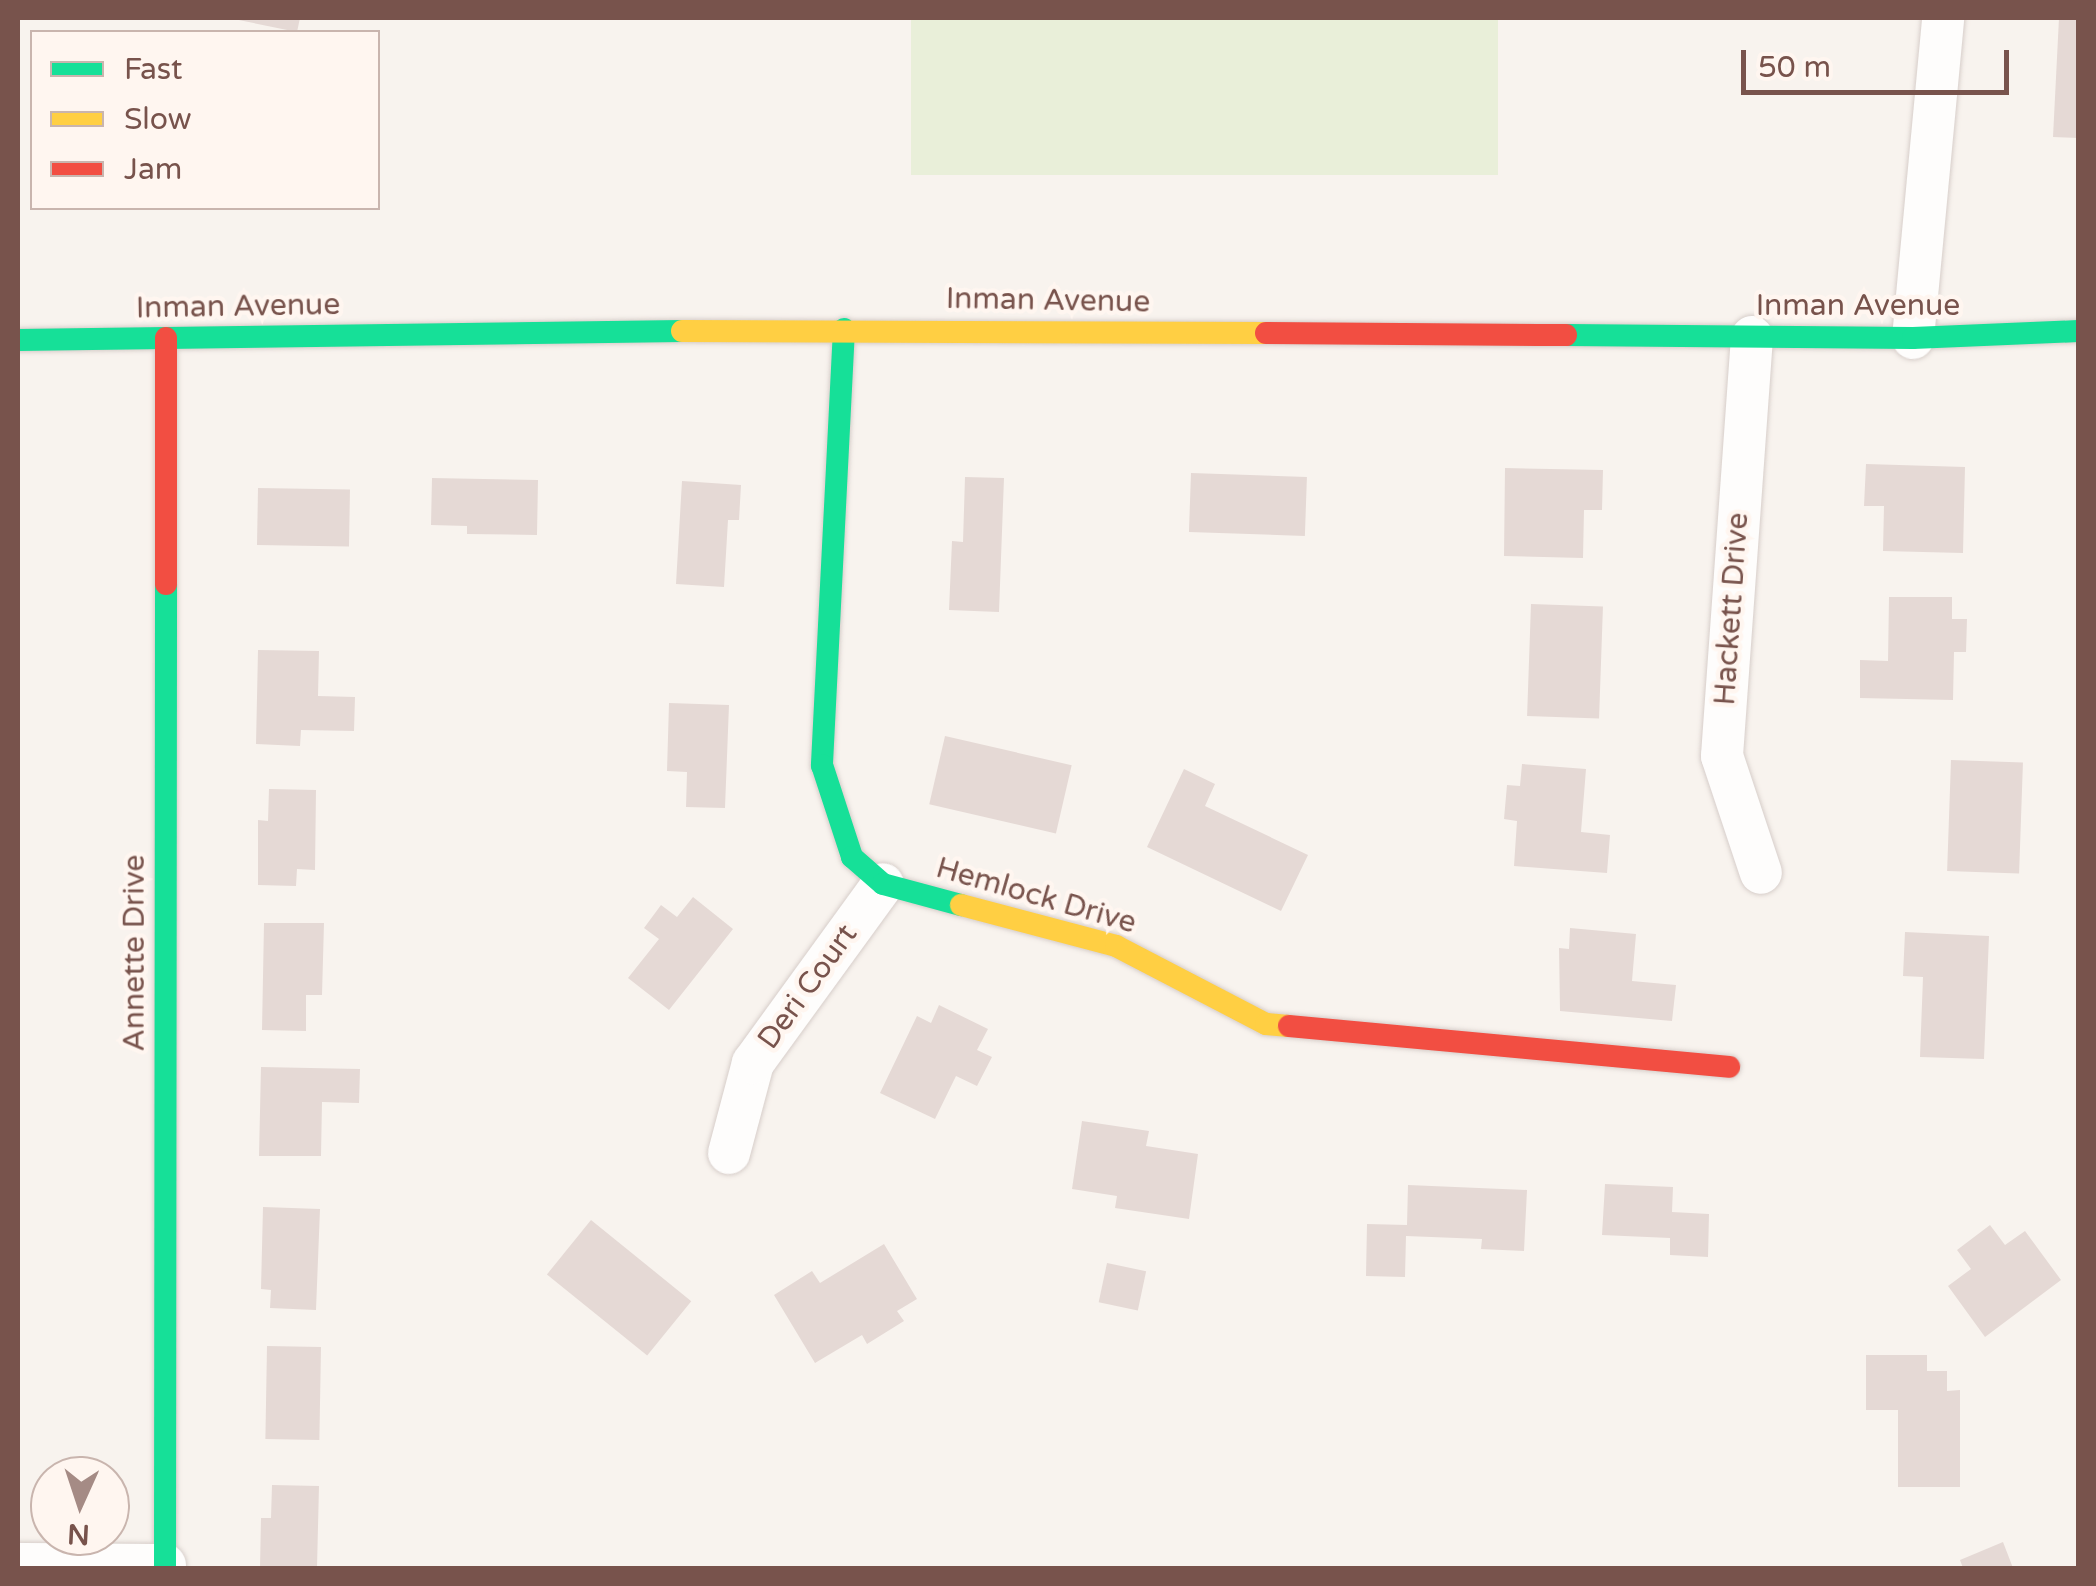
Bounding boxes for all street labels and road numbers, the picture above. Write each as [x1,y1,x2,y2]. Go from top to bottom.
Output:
street label: Inman Avenue [946,281,1150,321]
street label: Inman Avenue [136,287,340,327]
street label: Inman Avenue [1756,288,1960,324]
street label: Hackett Drive [1707,511,1757,707]
street label: Hemlock Drive [932,850,1140,942]
street label: Annette Drive [117,854,153,1052]
street label: Deri Court [751,918,865,1056]

